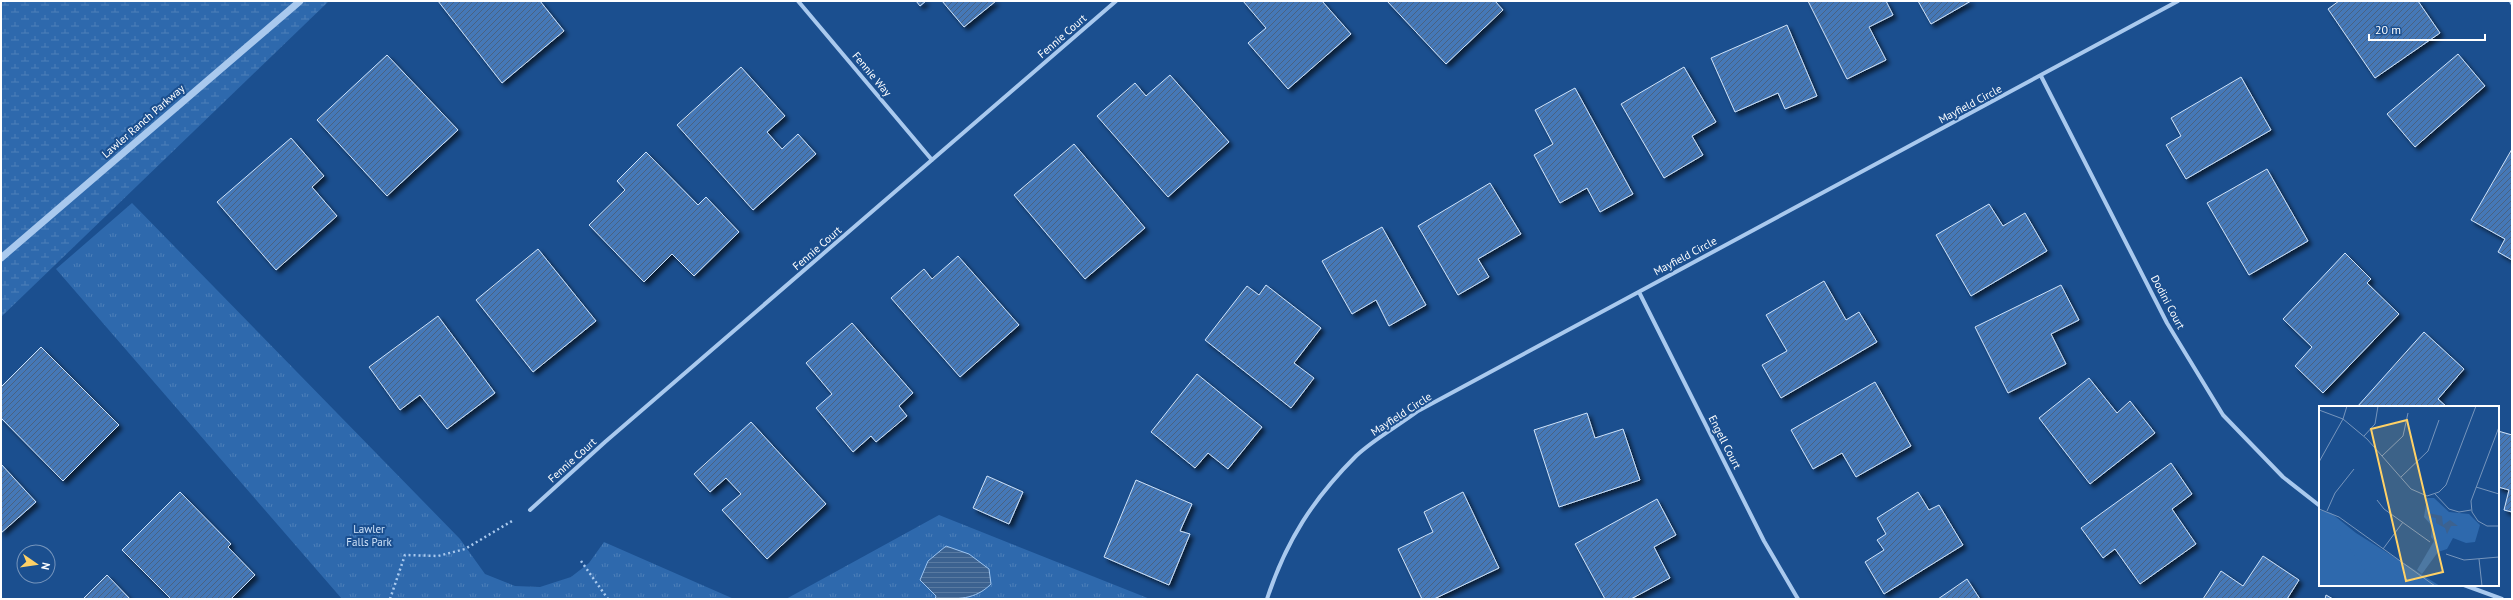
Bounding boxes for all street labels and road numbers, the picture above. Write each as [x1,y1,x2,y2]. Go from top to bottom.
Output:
street label: Fennie Court [1035,11,1090,61]
street label: Fennie Way [849,49,895,100]
street label: Lawler Ranch Parkway [99,81,188,161]
street label: Mayfield Circle [1936,81,2004,127]
street label: Fennie Court [790,223,845,273]
street label: Mayfield Circle [1651,233,1719,279]
street label: Dodini Court [2148,272,2188,332]
street label: Mayfield Circle [1368,389,1434,439]
street label: Engell Court [1706,413,1745,471]
street label: Fennie Court [545,434,599,485]

